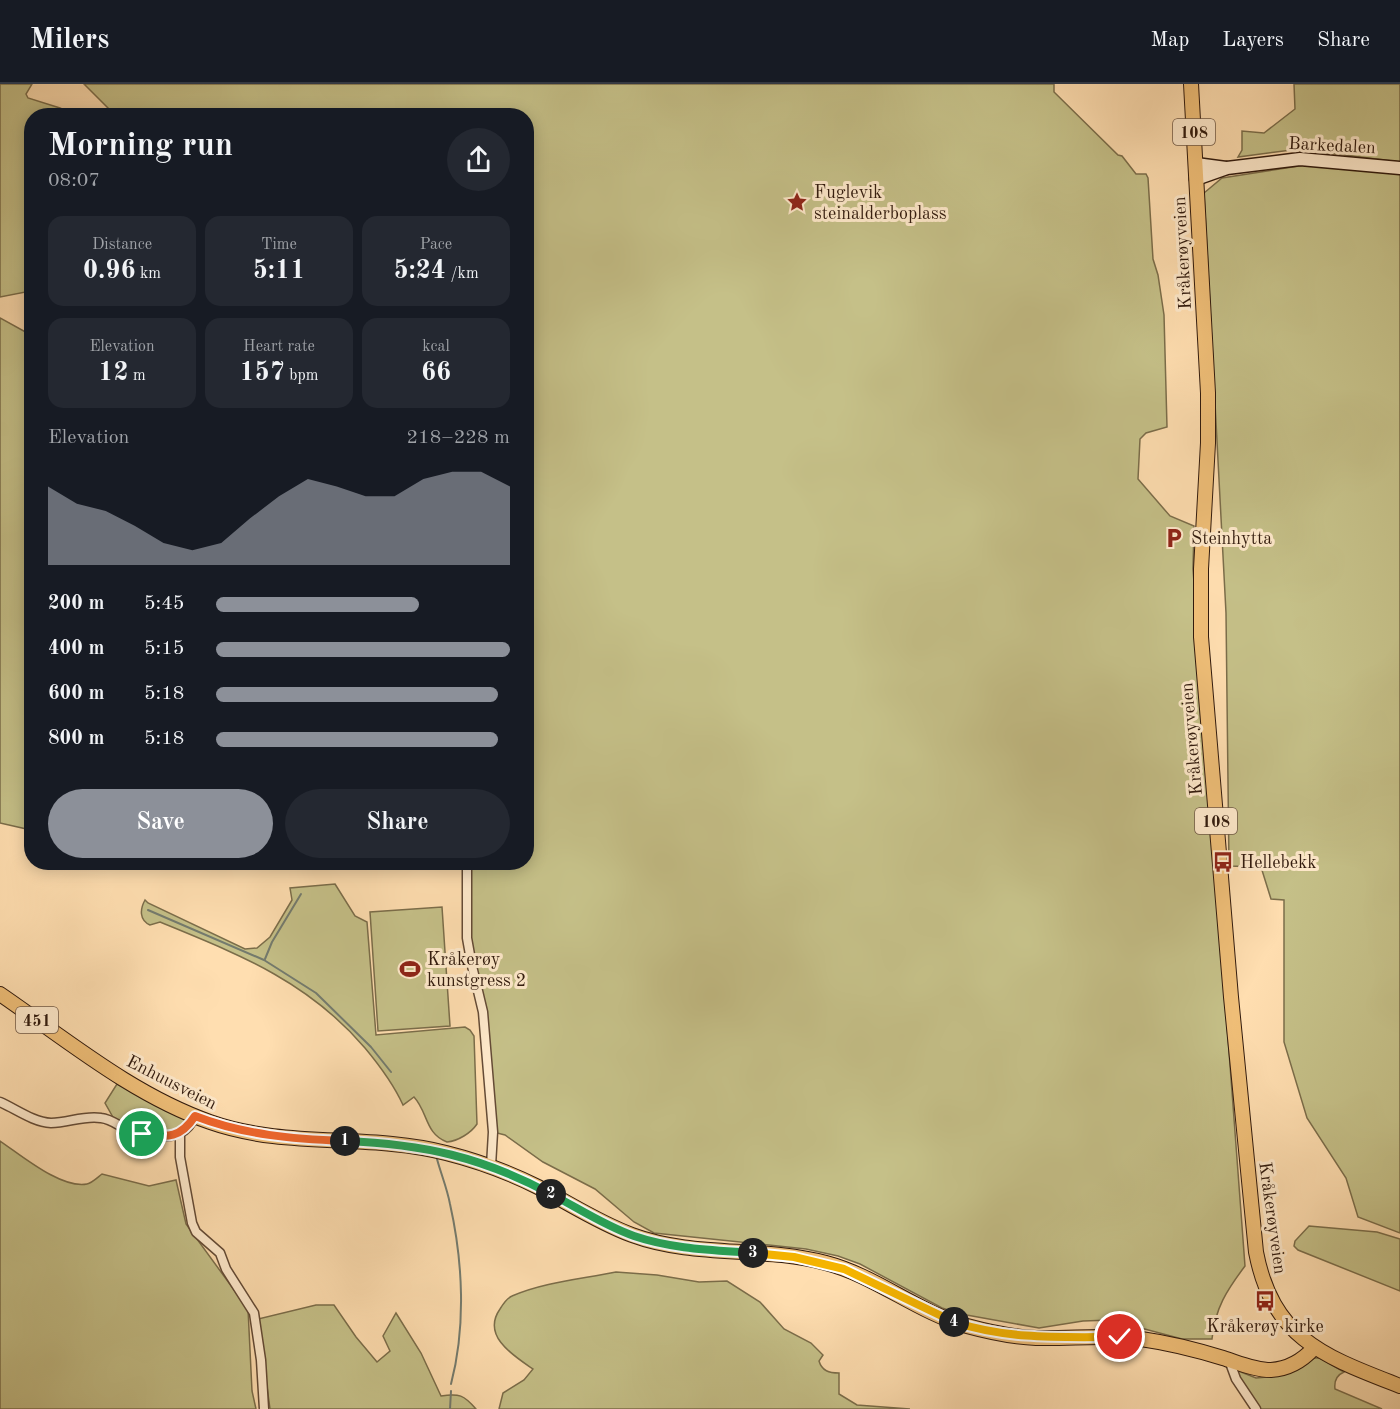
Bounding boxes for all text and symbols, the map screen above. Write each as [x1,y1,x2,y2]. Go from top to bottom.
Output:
text: Milers [30,27,109,55]
text: Map [1150,30,1189,51]
text: Layers [1222,30,1284,51]
text: Share [1317,30,1370,51]
road number: 108 [1173,119,1215,145]
button: share [447,128,510,191]
text: Morning run [48,130,233,163]
street label: Barkedalen [1288,135,1376,157]
text: 08:07 [48,171,100,191]
place label: Fuglevik steinalderboplass [814,184,947,223]
place icon: Fuglevik steinalderboplass [785,190,809,214]
street label: Kråkerøyveien [1171,196,1195,310]
text: Distance [92,237,152,253]
text: Time [261,237,297,253]
text: Pace [420,237,452,253]
text: 0.96 [83,258,136,284]
text: 5:11 [253,258,305,284]
text: 5:24 [393,258,446,284]
text: km [136,266,161,282]
text: /km [446,266,479,282]
text: Elevation [89,339,155,355]
text: Heart rate [243,339,315,355]
text: kcal [422,339,450,355]
text: 12 [98,360,128,386]
text: 157 [240,360,285,386]
text: 66 [421,360,451,386]
text: m [128,368,146,384]
text: bpm [285,368,318,384]
text: Elevation [48,428,129,448]
text: 218–228 m [407,428,510,448]
parking icon: Steinhytta [1162,526,1186,550]
place label: Steinhytta [1191,530,1272,548]
text: 200 m [48,594,104,614]
text: 5:45 [144,594,184,614]
text: 400 m [48,639,104,659]
text: 5:15 [144,639,184,659]
street label: Kråkerøyveien [1178,681,1206,796]
text: 600 m [48,684,104,704]
text: 5:18 [144,684,184,704]
text: 800 m [48,729,104,749]
text: 5:18 [144,729,184,749]
button: Save [48,789,273,858]
button: Share [285,789,510,858]
road number: 108 [1195,808,1237,834]
bus stop icon: Hellebekk [1211,850,1235,874]
place label: Hellebekk [1240,854,1317,872]
place label: Kråkerøy kunstgress 2 [427,951,526,990]
sports icon: Kråkerøy kunstgress 2 [398,957,422,981]
road number: 451 [16,1007,58,1033]
street label: Enhuusveien [123,1052,220,1113]
pin [116,1108,167,1159]
icon: arrive [125,1117,158,1150]
pin: 1 [330,1126,360,1156]
text: 1 [340,1133,350,1149]
street label: Kråkerøyveien [1255,1161,1289,1276]
pin: 2 [536,1179,566,1209]
text: 2 [546,1186,556,1202]
pin: 3 [738,1238,768,1268]
text: 3 [748,1245,758,1261]
bus stop icon: Kråkerøy kirke [1253,1289,1277,1313]
pin: 4 [939,1307,969,1337]
pin [1094,1311,1145,1362]
text: 4 [949,1314,959,1330]
place label: Kråkerøy kirke [1206,1318,1324,1336]
icon: check [1103,1320,1136,1353]

